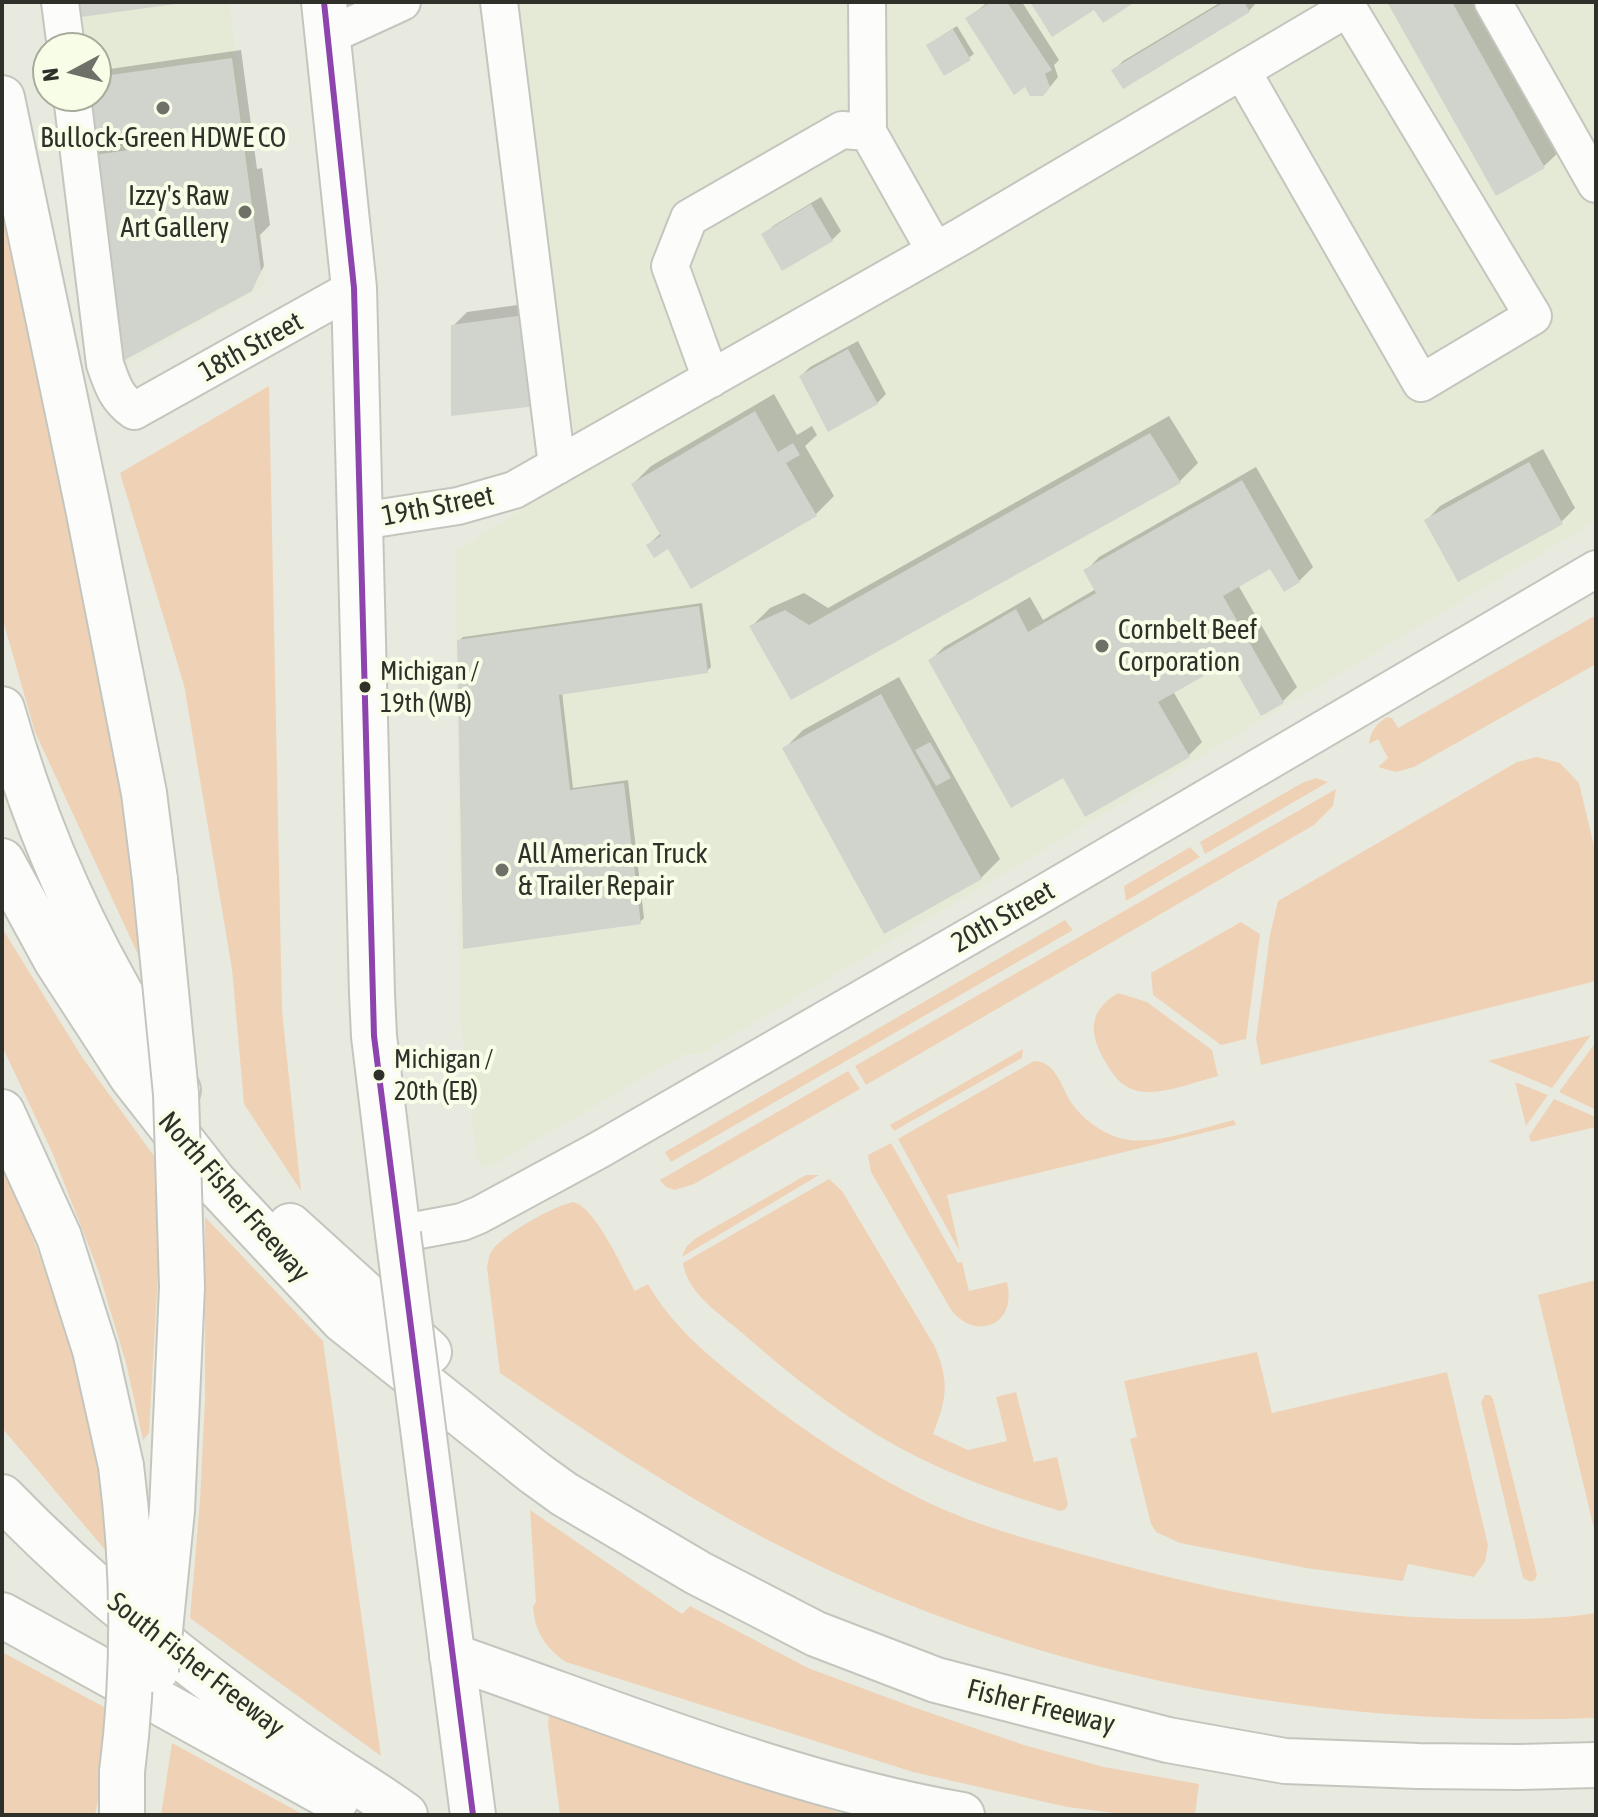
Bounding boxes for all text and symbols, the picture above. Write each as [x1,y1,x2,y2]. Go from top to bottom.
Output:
north arrow [32,32,112,112]
text: N [36,67,64,83]
marker: Bullock-Green HDWE CO [154,99,172,117]
place label: Bullock-Green HDWE CO [40,121,286,155]
place label: Izzy's Raw Art Gallery [120,179,229,245]
marker: Izzy's Raw Art Gallery [236,203,254,221]
street label: 18th Street [193,305,309,389]
street label: 19th Street [379,479,497,533]
place label: Cornbelt Beef Corporation [1118,613,1257,679]
marker: Cornbelt Beef Corporation [1093,637,1111,655]
place label: Michigan / 19th (WB) [380,656,479,718]
marker: Michigan / 19th (WB) [357,679,373,695]
place label: All American Truck & Trailer Repair [518,837,708,903]
marker: All American Truck & Trailer Repair [493,861,511,879]
street label: 20th Street [946,874,1060,960]
place label: Michigan / 20th (EB) [394,1044,493,1106]
marker: Michigan / 20th (EB) [371,1067,387,1083]
street label: North Fisher Freeway [151,1105,317,1289]
street label: South Fisher Freeway [101,1586,291,1744]
street label: Fisher Freeway [964,1672,1118,1742]

